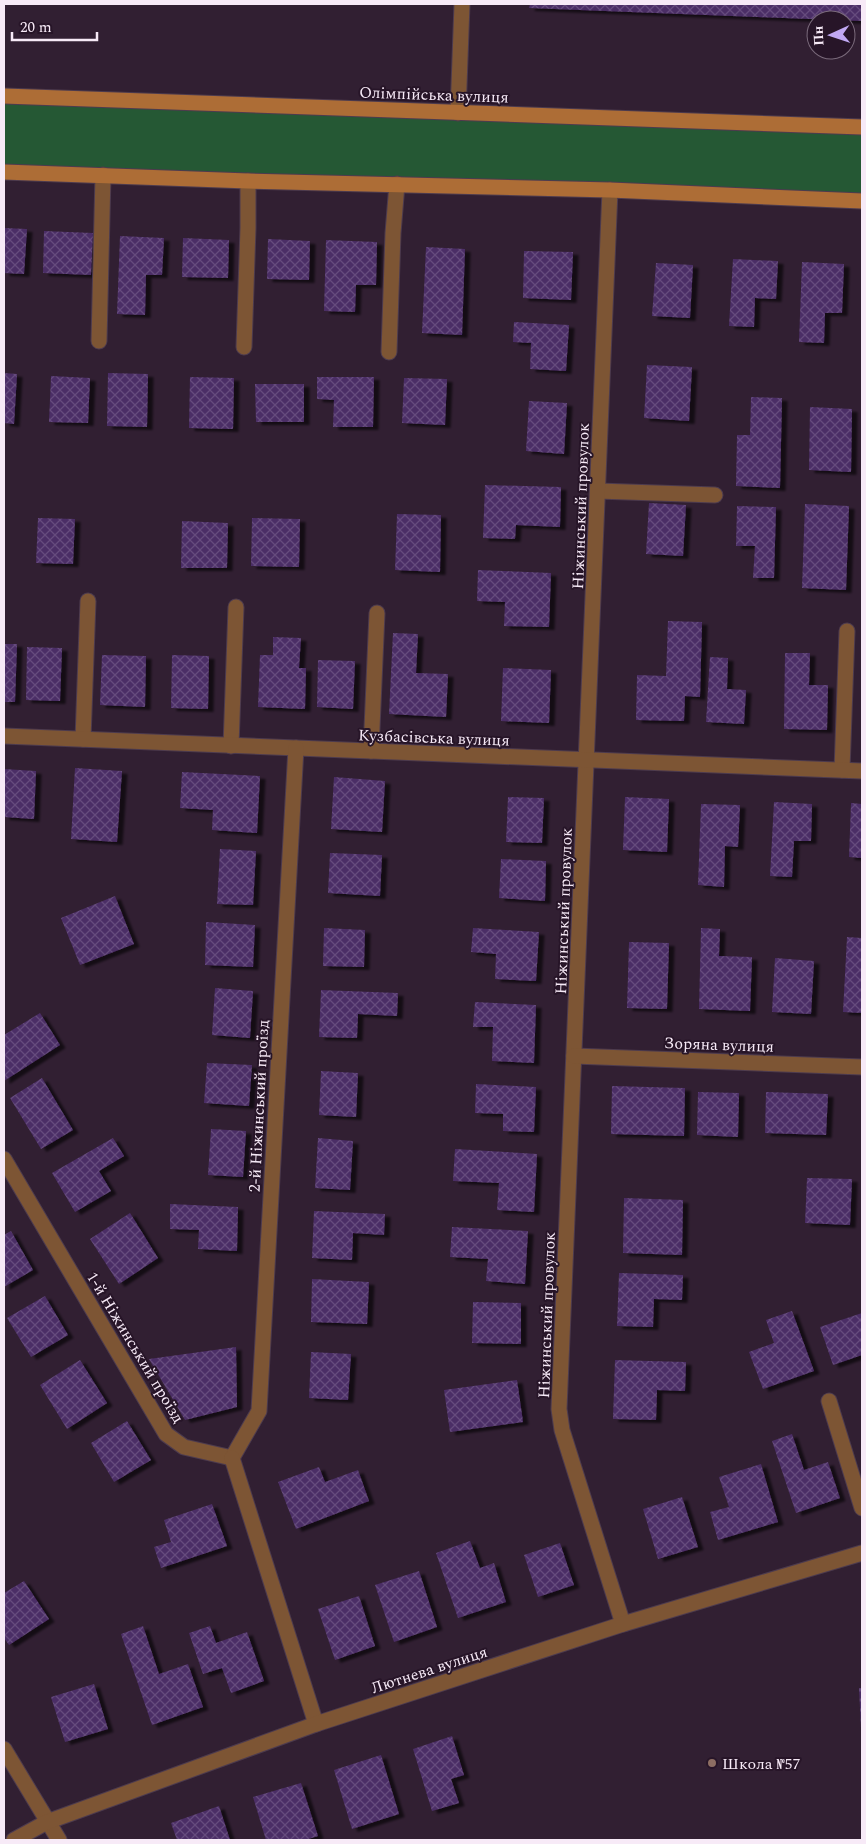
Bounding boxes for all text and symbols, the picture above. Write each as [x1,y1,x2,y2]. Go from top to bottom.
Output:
scale bar [12,10,98,42]
north arrow [806,10,856,60]
text: 20 m [20,16,52,39]
text: Пн [807,25,830,46]
street label: Олімпійська вулиця [359,80,509,110]
street label: Ніжинський провулок [566,422,596,590]
street label: Кузбасівська вулиця [358,723,510,753]
street label: Ніжинський провулок [549,827,579,995]
street label: 2-й Ніжинський проїзд [242,1019,276,1193]
street label: Зоряна вулиця [664,1031,774,1059]
street label: Ніжинський провулок [532,1231,562,1399]
street label: 1-й Ніжинський проїзд [80,1267,190,1428]
street label: Лютнева вулиця [368,1640,490,1700]
place label: Школа №57 [722,1752,801,1776]
marker: Школа №57 [706,1757,718,1769]

